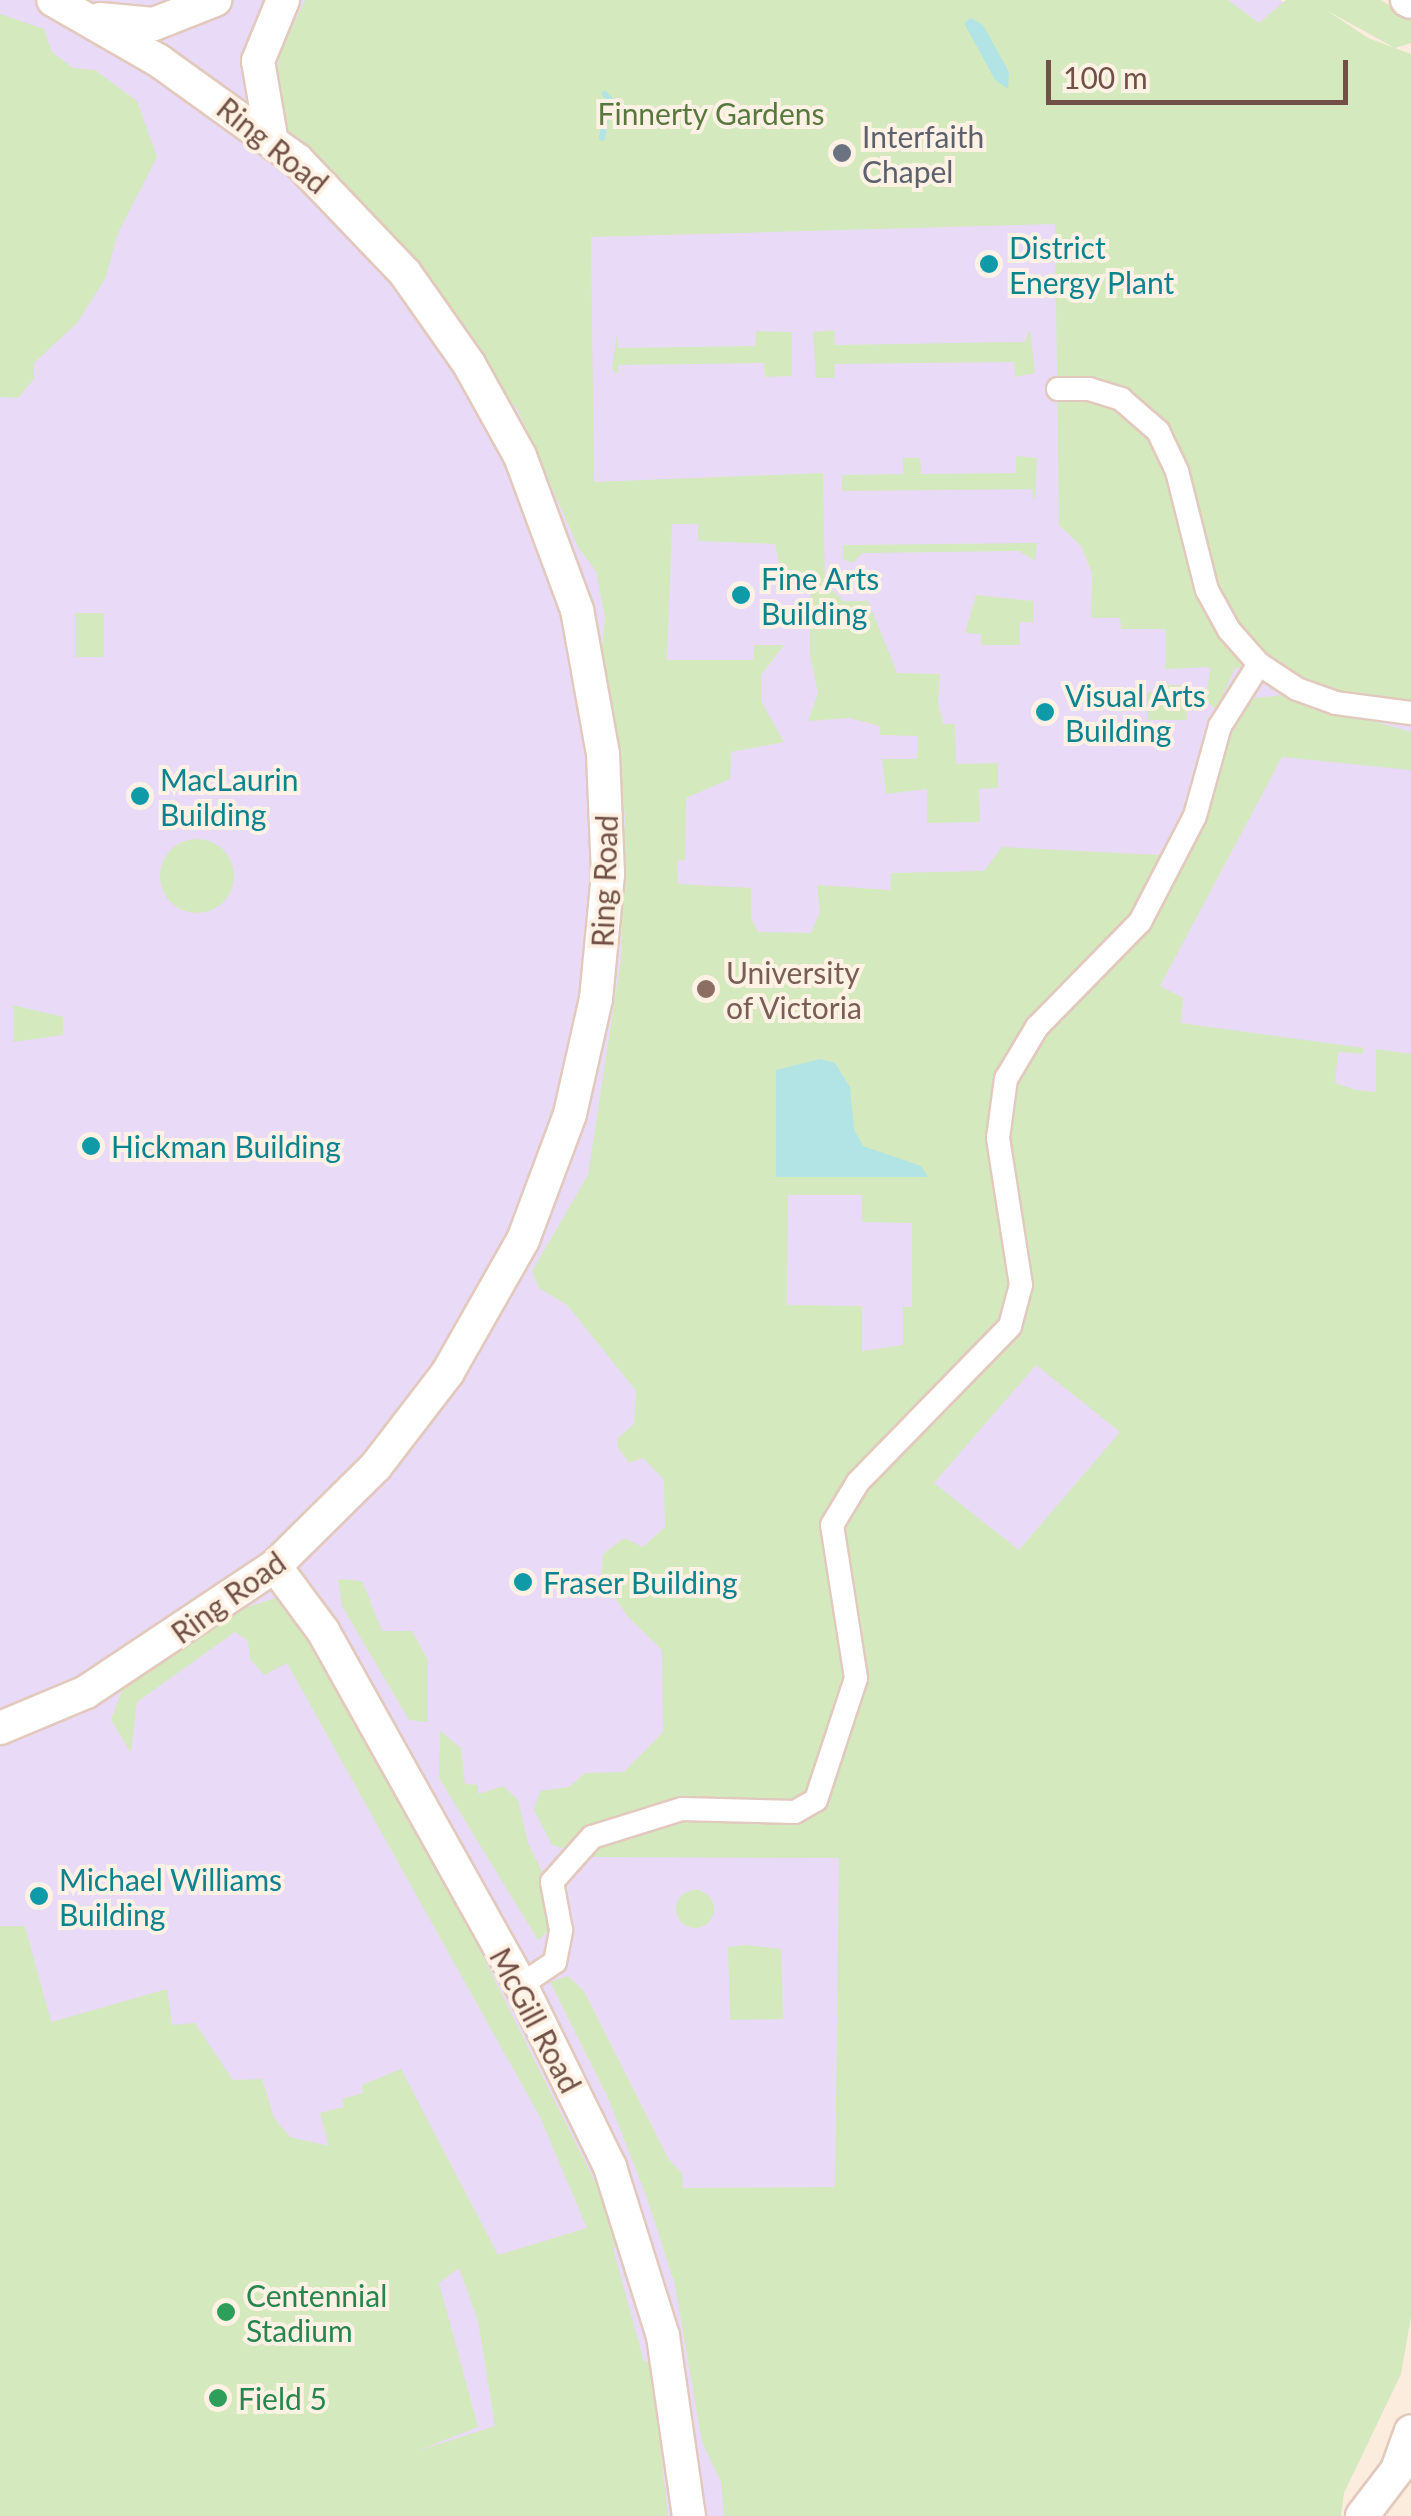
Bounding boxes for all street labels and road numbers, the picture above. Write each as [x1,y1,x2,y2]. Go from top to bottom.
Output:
street label: Ring Road [210,89,336,201]
street label: Ring Road [584,814,624,948]
street label: Ring Road [164,1544,292,1650]
street label: McGill Road [483,1941,589,2099]

